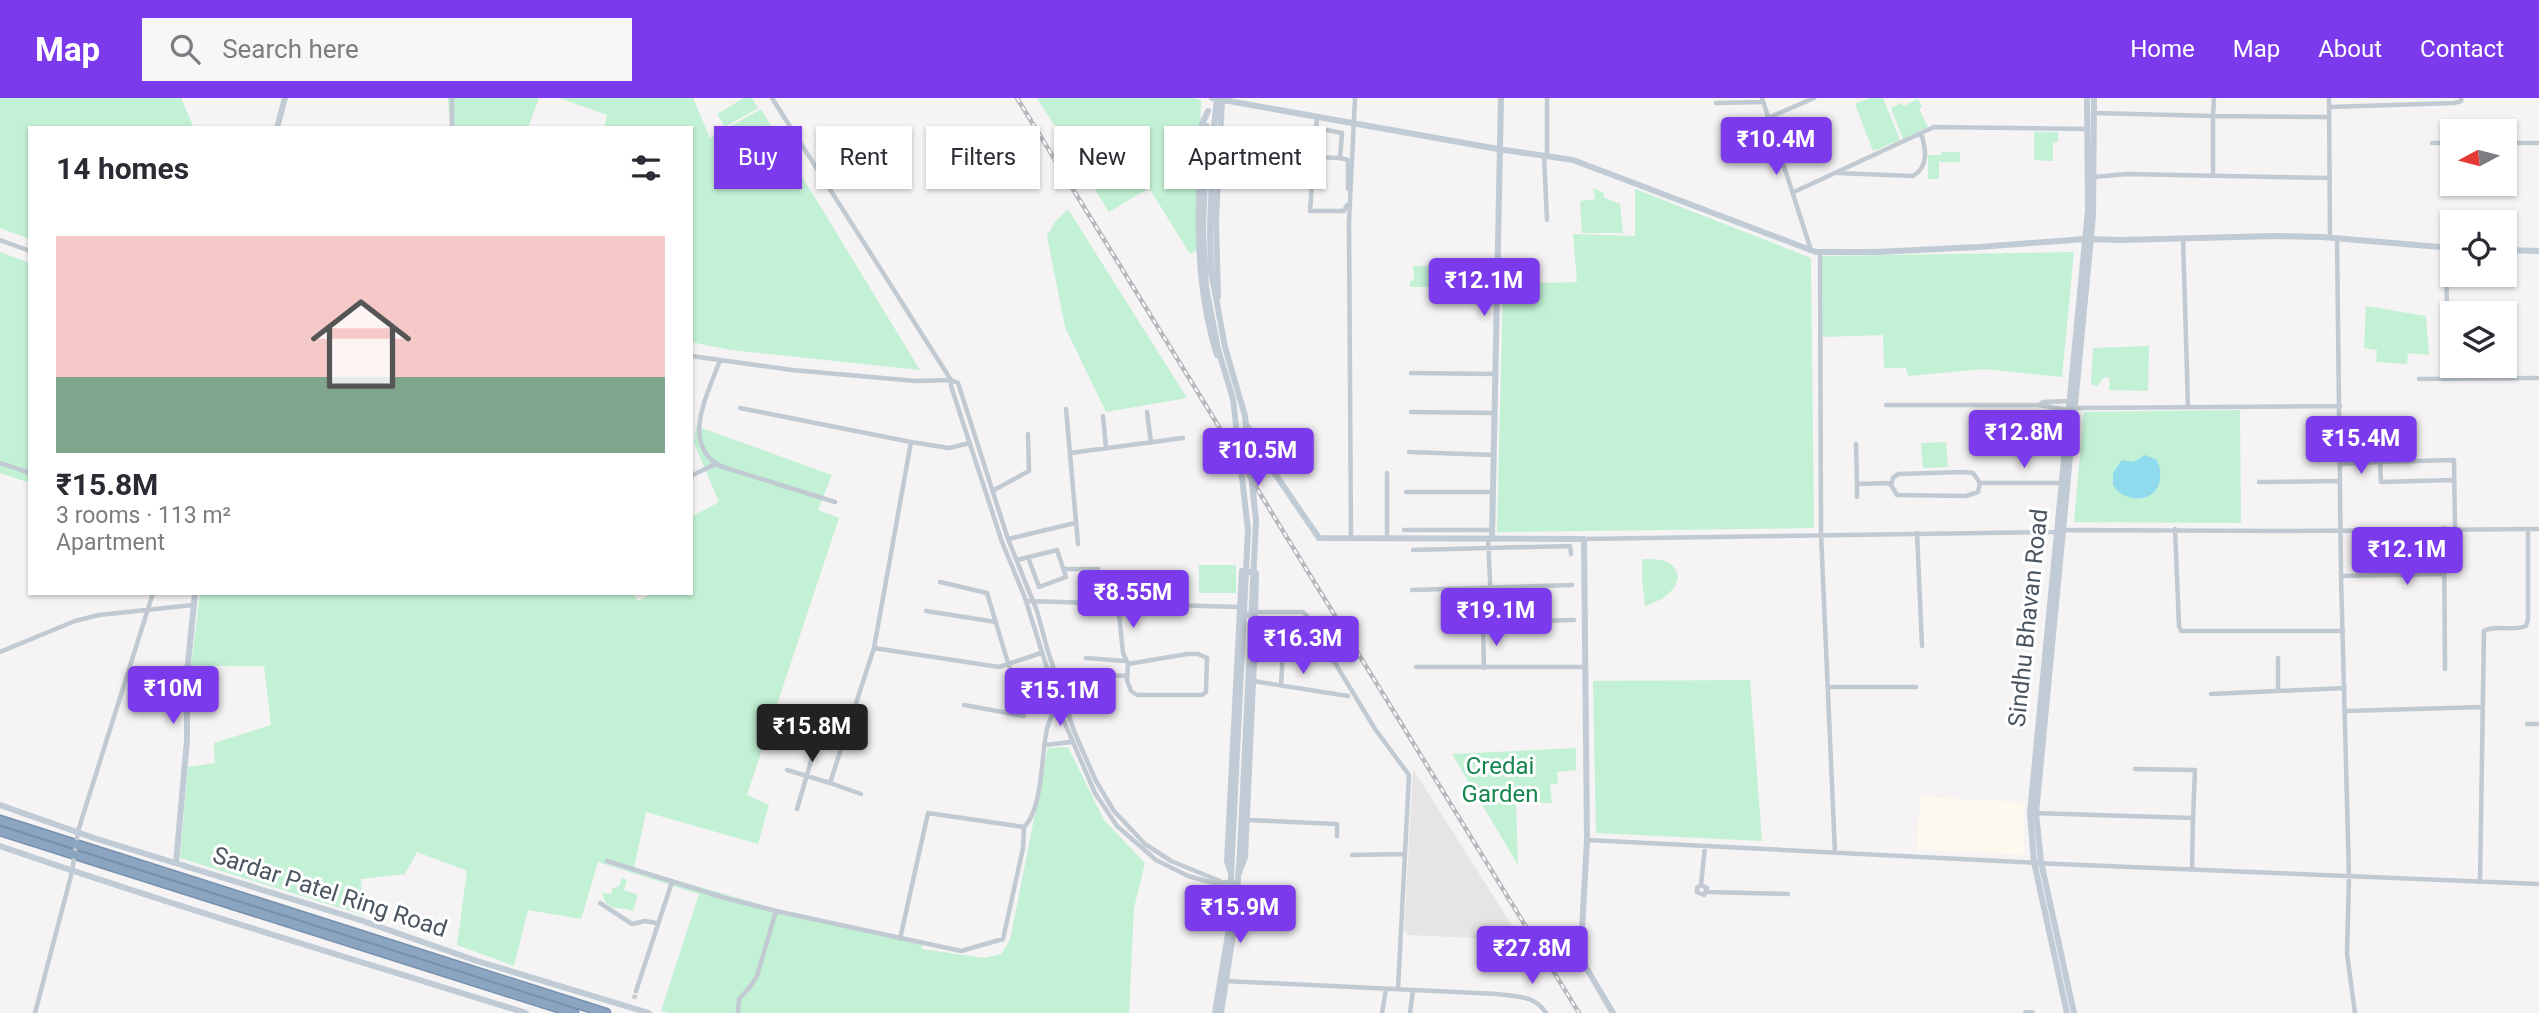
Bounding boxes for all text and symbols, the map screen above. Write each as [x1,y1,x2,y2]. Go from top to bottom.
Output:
search box [142,18,632,81]
text: Map [35,30,100,69]
icon: search [166,30,204,68]
text: Search here [222,34,359,64]
text: Home [2130,35,2195,63]
text: Map [2233,35,2280,63]
text: About [2318,35,2382,63]
text: Contact [2420,35,2504,63]
pin: ₹10.4M [1719,118,1833,177]
north arrow [2440,119,2516,196]
map controls [2440,119,2517,378]
chip: Buy [714,126,802,189]
chip: Rent [816,126,912,189]
chip: Filters [926,126,1040,189]
chip: New [1054,126,1150,189]
chip: Apartment [1164,126,1326,189]
text: ₹10.4M [1737,126,1815,153]
icon: filters [627,149,665,187]
text: 14 homes [56,151,189,186]
button: locate [2440,210,2517,287]
pin: ₹12.1M [1427,258,1541,318]
text: ₹12.1M [1445,267,1523,294]
icon: home [298,281,424,407]
button: layers [2440,301,2517,378]
pin: ₹12.8M [1967,410,2081,470]
pin: ₹15.4M [2304,416,2418,476]
text: ₹12.8M [1985,419,2063,446]
text: ₹15.4M [2322,425,2400,452]
pin: ₹10.5M [1201,428,1315,488]
text: ₹10.5M [1219,437,1297,464]
text: ₹15.8M [56,467,158,502]
text: 3 rooms · 113 m² [56,502,231,529]
street label: Sindhu Bhavan Road [2003,508,2053,728]
pin: ₹12.1M [2350,528,2464,587]
text: Apartment [56,529,165,556]
text: ₹12.1M [2368,536,2446,563]
pin: ₹8.55M [1076,570,1190,630]
text: ₹8.55M [1094,579,1172,606]
pin: ₹19.1M [1439,588,1553,648]
text: ₹19.1M [1457,597,1535,624]
pin: ₹16.3M [1246,616,1360,676]
text: ₹16.3M [1264,625,1342,652]
pin: ₹10M [132,666,214,726]
pin: ₹15.1M [1003,668,1117,728]
text: ₹10M [144,675,202,702]
text: ₹15.1M [1021,677,1099,704]
pin: ₹15.8M [755,704,869,764]
text: ₹15.8M [773,713,851,740]
park label: Credai Garden [1462,752,1538,808]
street label: Sardar Patel Ring Road [209,841,451,943]
pin: ₹15.9M [1183,886,1297,945]
text: ₹15.9M [1201,894,1279,921]
pin: ₹27.8M [1475,926,1589,986]
text: ₹27.8M [1493,935,1571,962]

